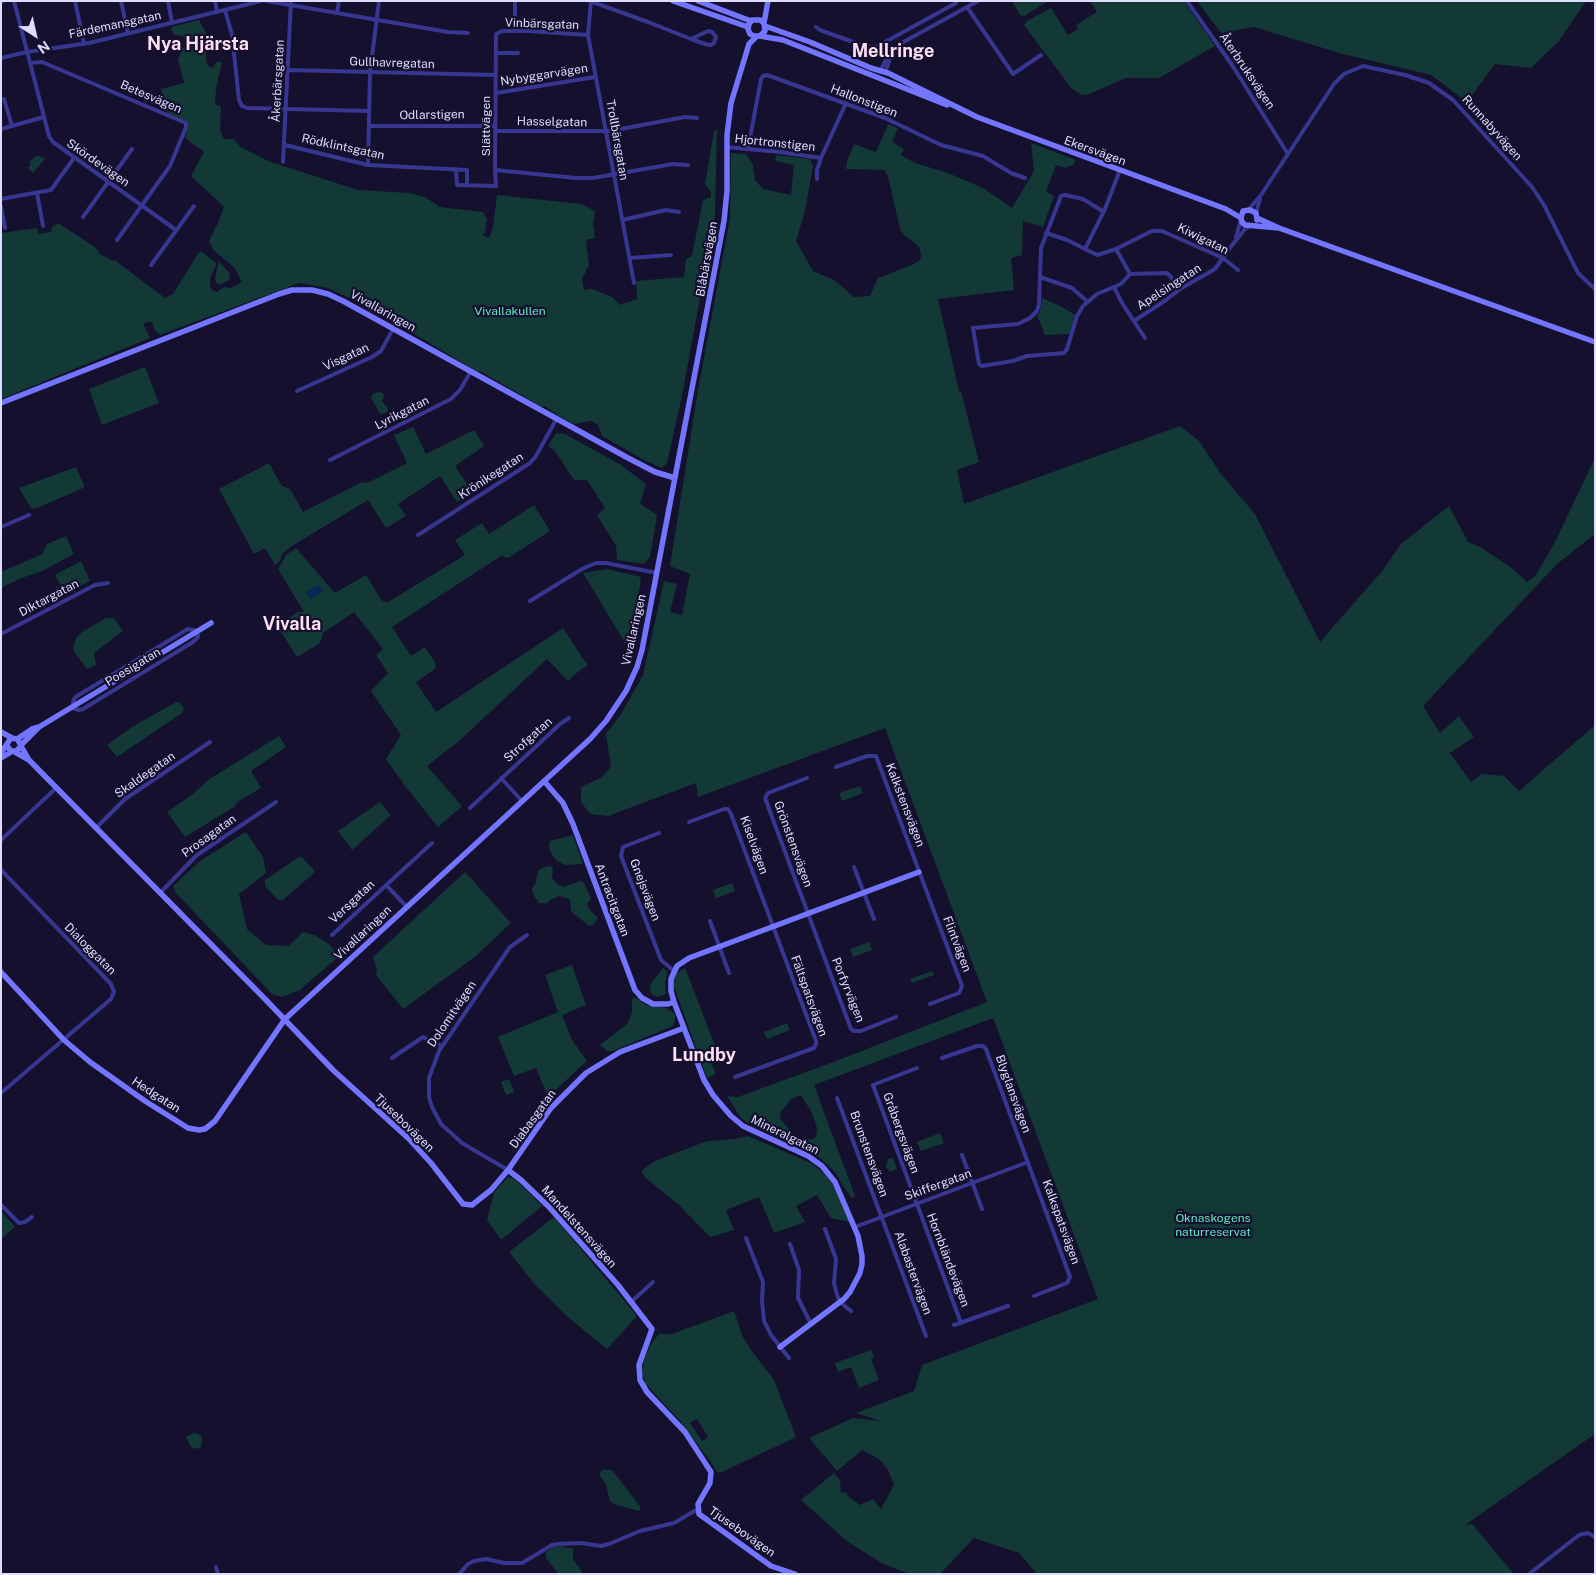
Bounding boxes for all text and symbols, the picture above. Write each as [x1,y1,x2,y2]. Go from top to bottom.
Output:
street label: Färdemansgatan [68,8,162,42]
north arrow [10,10,60,60]
street label: Vinbärsgatan [505,16,579,32]
street label: Återbruksvägen [1216,30,1278,112]
district label: Nya Hjärsta [147,33,249,55]
text: N [35,38,53,57]
street label: Åkerbärsgatan [269,39,287,123]
district label: Mellringe [852,40,934,62]
street label: Gullhavregatan [349,54,435,72]
street label: Nybyggarvägen [499,61,589,89]
street label: Betesvägen [118,78,184,116]
street label: Hallonstigen [828,82,900,120]
street label: Runnabyvägen [1459,92,1525,164]
street label: Slättvägen [479,96,493,156]
street label: Trollbärsgatan [603,99,631,181]
street label: Odlarstigen [399,107,465,123]
street label: Hasselgatan [517,114,587,130]
street label: Rödklintsgatan [300,131,386,163]
street label: Hjortronstigen [734,132,816,154]
street label: Ekersvägen [1062,133,1128,169]
street label: Skördevägen [64,136,132,190]
street label: Blåbärsvägen [693,220,721,298]
street label: Kiwigatan [1175,220,1231,258]
street label: Apelsingatan [1134,261,1204,313]
street label: Vivallaringen [348,287,418,335]
park label: Vivallakullen [474,304,546,318]
street label: Visgatan [321,340,371,374]
street label: Lyrikgatan [372,393,432,433]
street label: Krönikegatan [456,450,526,502]
street label: Diktargatan [17,576,81,620]
street label: Vivallaringen [619,593,649,667]
district label: Vivalla [263,613,321,635]
street label: Poesigatan [103,645,163,689]
street label: Strofgatan [501,715,555,765]
street label: Skaldegatan [112,749,178,801]
street label: Kalkstensvägen [882,761,928,849]
street label: Grönstensvägen [771,799,815,889]
street label: Prosagatan [179,811,239,861]
street label: Kiselvägen [737,814,771,876]
street label: Gnejsvägen [627,857,663,923]
street label: Antracitgatan [591,861,633,939]
street label: Versgatan [326,877,378,927]
street label: Vivallaringen [331,903,395,963]
street label: Flintvägen [940,914,974,974]
street label: Dialoggatan [61,920,119,978]
street label: Fältspatsvägen [788,953,830,1039]
street label: Porfyrvägen [828,955,868,1025]
street label: Dolomitvägen [425,978,479,1050]
district label: Lundby [672,1044,736,1066]
street label: Blyglansvägen [992,1053,1034,1135]
street label: Hedgatan [129,1074,183,1116]
street label: Diabasgatan [507,1087,559,1151]
street label: Tjusebovägen [371,1091,437,1155]
street label: Gråbergsvägen [880,1091,922,1175]
street label: Brunstensvägen [847,1109,891,1199]
street label: Mineralgatan [749,1112,821,1158]
street label: Skiffergatan [903,1166,973,1204]
street label: Kalkspatsvägen [1039,1178,1083,1266]
street label: Mandelstensvägen [538,1183,620,1271]
street label: Hornbländevägen [924,1211,972,1309]
park label: Öknaskogens naturreservat [1175,1211,1251,1239]
street label: Alabastervägen [891,1229,935,1317]
street label: Tjusebovägen [706,1504,778,1560]

